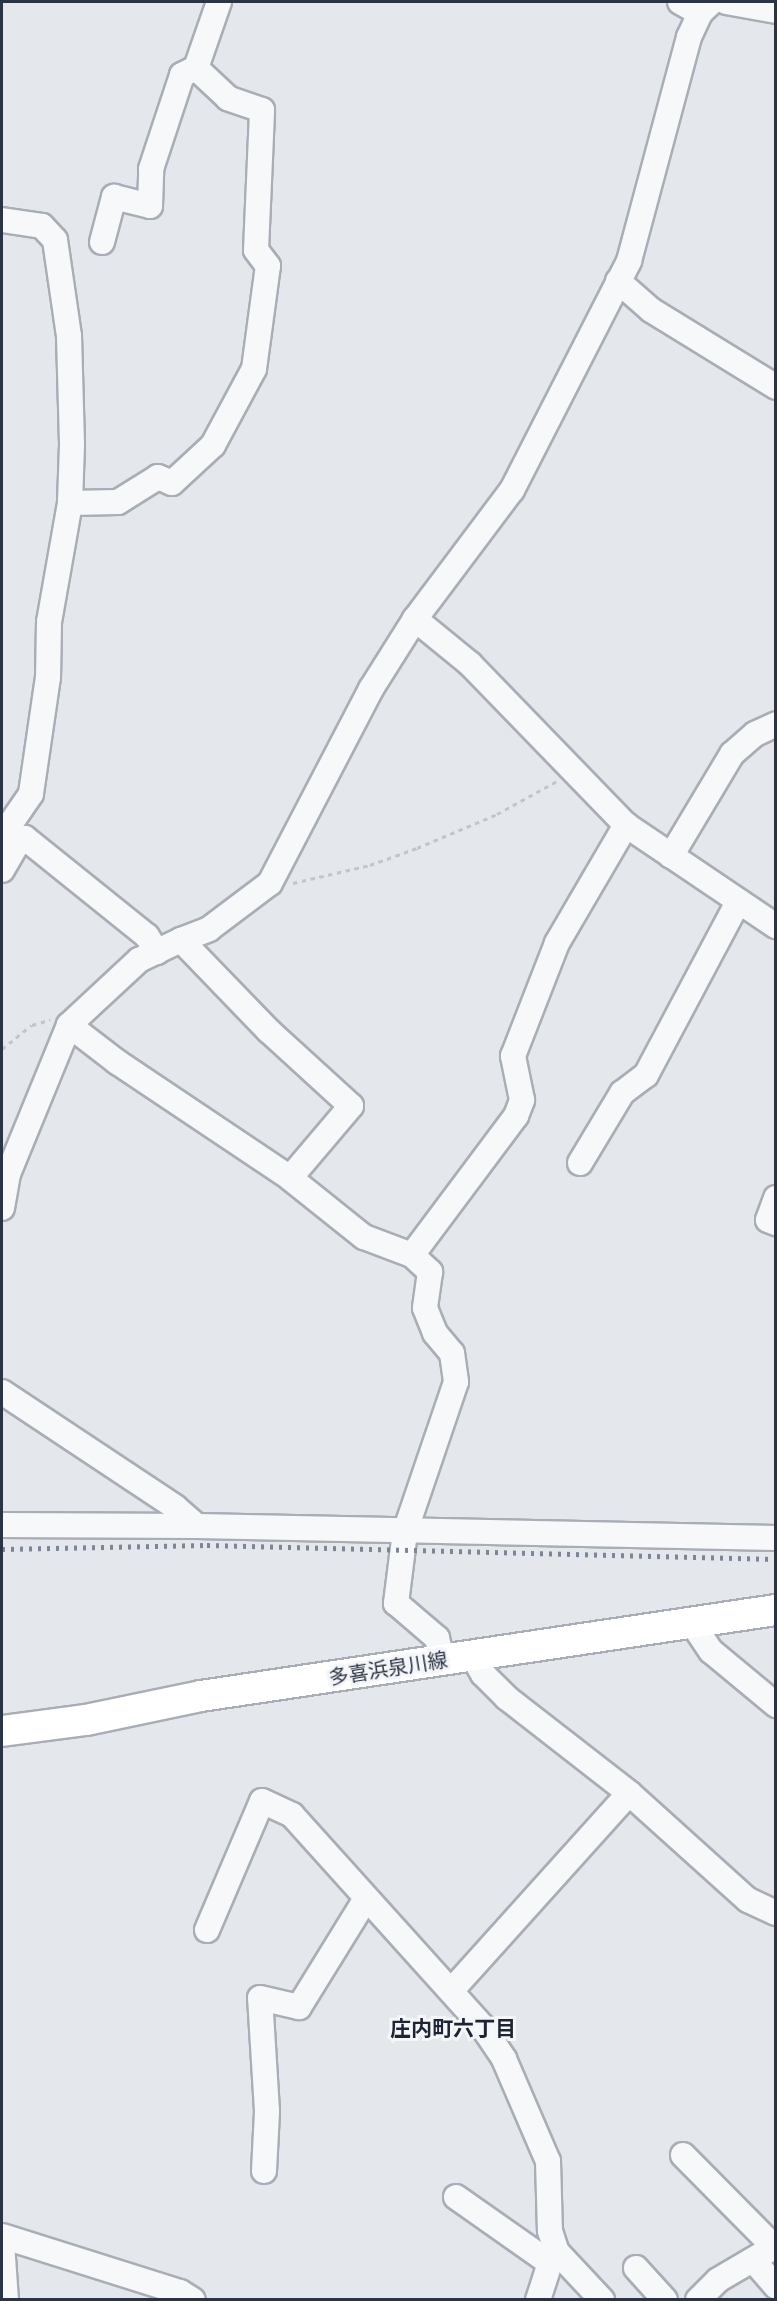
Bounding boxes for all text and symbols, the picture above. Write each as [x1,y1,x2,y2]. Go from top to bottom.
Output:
street label: 多喜浜泉川線 [327,1647,449,1689]
district label: 庄内町六丁目 [390,2015,516,2041]

